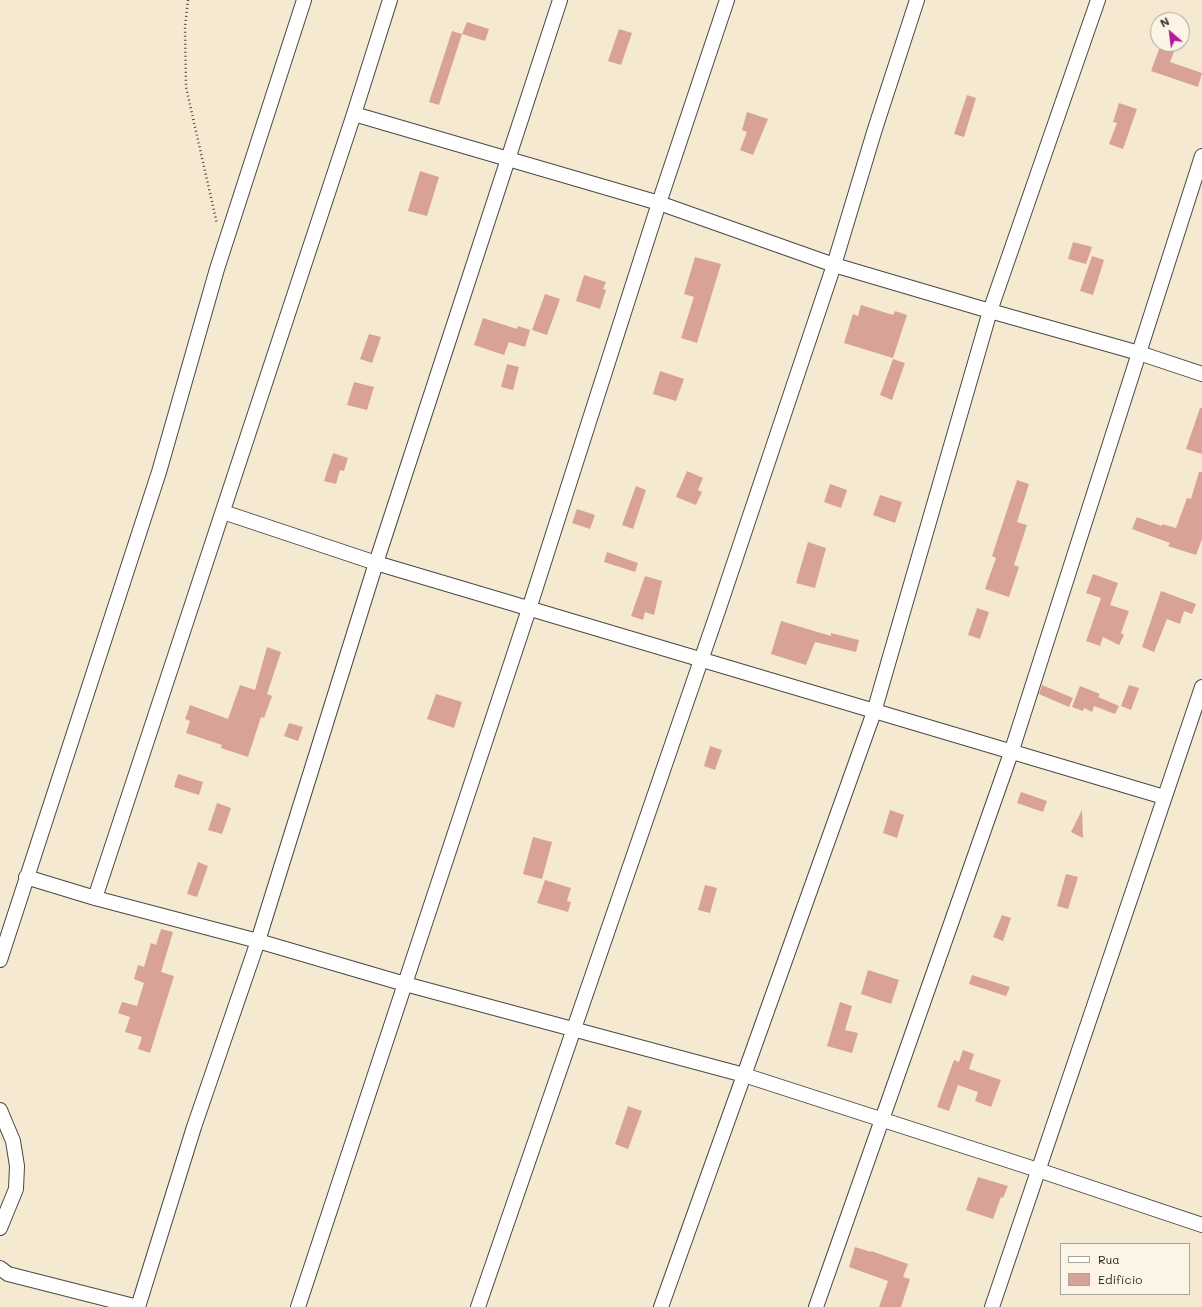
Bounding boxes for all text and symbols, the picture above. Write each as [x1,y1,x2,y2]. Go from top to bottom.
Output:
north arrow [1150,12,1190,52]
text: N [1157,13,1172,30]
legend [1060,1243,1190,1295]
text: Rua [1098,1251,1120,1267]
text: Edifício [1098,1271,1142,1287]

